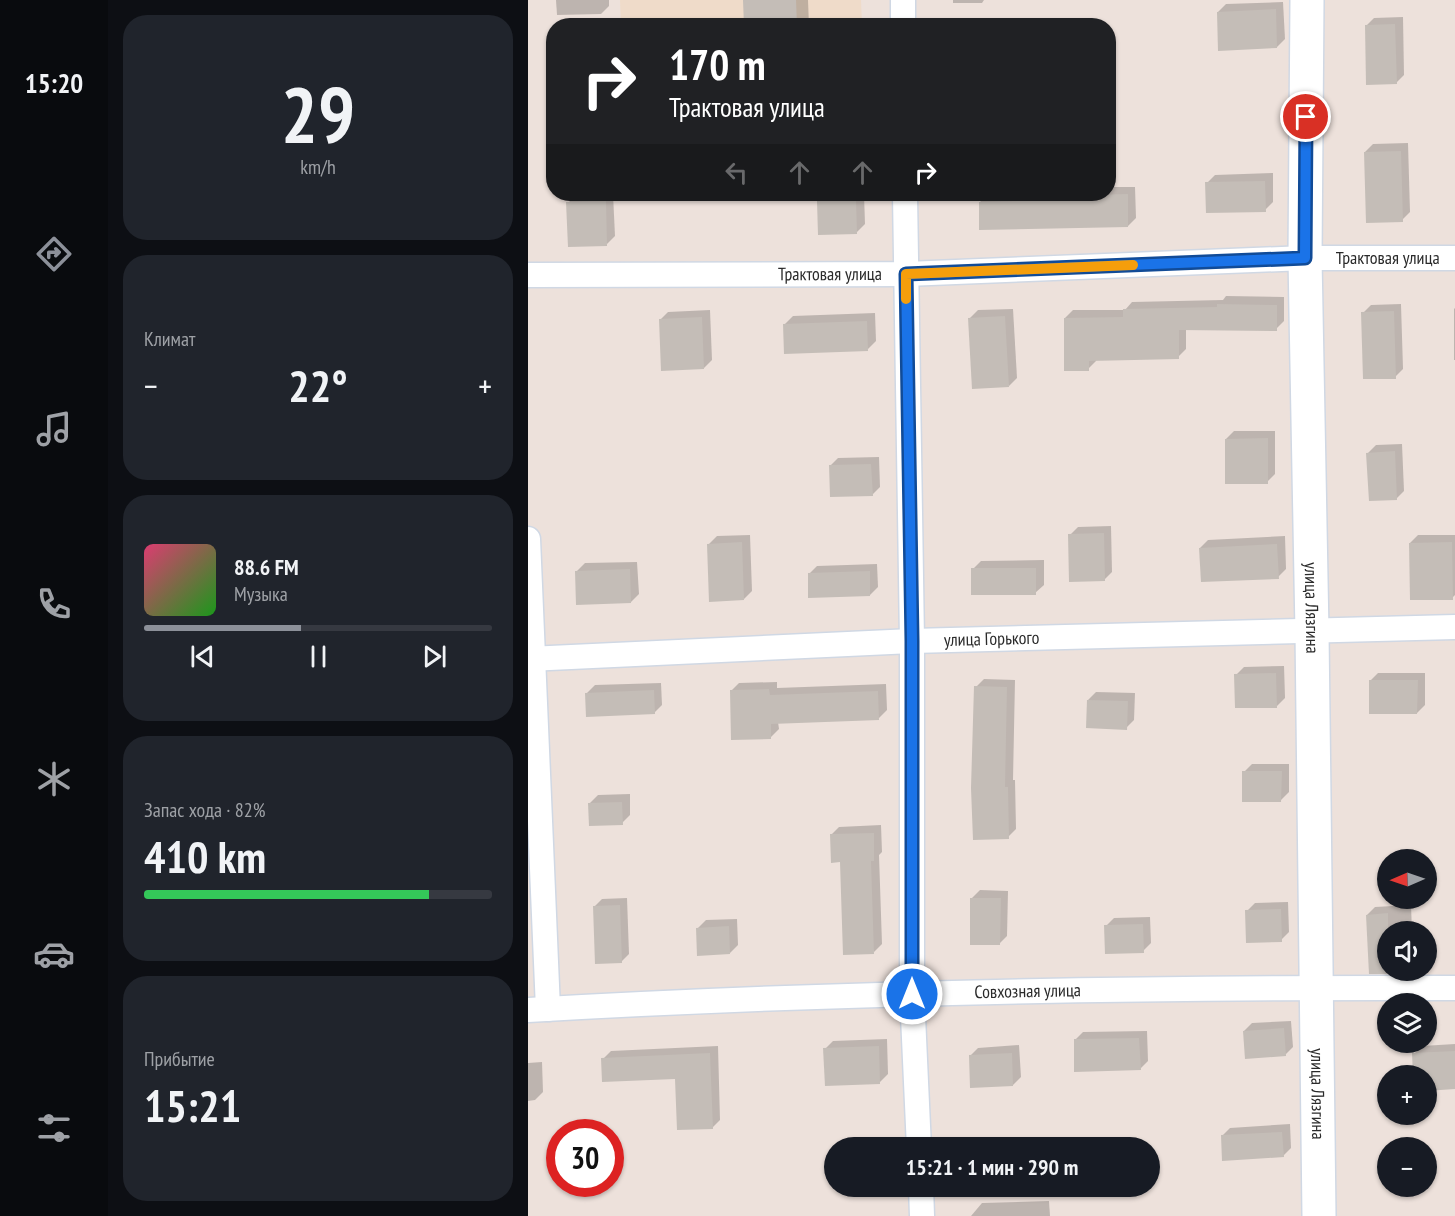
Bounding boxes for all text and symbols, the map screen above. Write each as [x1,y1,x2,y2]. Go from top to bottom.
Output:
text: 170 m [669,37,766,92]
icon: right [570,42,648,120]
text: 29 [281,64,355,165]
text: 15:20 [25,66,83,100]
text: Трактовая улица [669,90,825,124]
pin [1280,91,1331,142]
icon: arrive [1289,100,1322,133]
text: km/h [300,154,336,180]
icon: left [720,156,753,189]
icon: ahead [783,156,816,189]
icon: ahead [846,156,879,189]
icon: right [909,156,942,189]
icon: directions [33,233,75,275]
street label: Трактовая улица [1336,246,1440,269]
street label: Трактовая улица [778,262,882,285]
text: Климат [144,326,195,352]
text: 22° [288,356,348,414]
text: − [144,364,158,407]
text: + [478,364,492,407]
icon: music [33,408,75,450]
text: 88.6 FM [234,553,299,581]
street label: улица Лязгина [1300,562,1324,654]
text: Музыка [234,581,288,607]
icon: phone [33,583,75,625]
street label: улица Горького [943,626,1040,651]
icon: previous [186,640,219,673]
icon: pause [302,640,335,673]
icon: next [418,640,451,673]
icon: climate [33,758,75,800]
text: Запас хода · 82% [144,797,265,823]
text: 410 km [144,827,266,885]
north arrow [1377,849,1437,909]
map controls [1377,849,1437,1197]
button: sound [1377,921,1437,981]
icon: car [33,933,75,975]
position arrow [880,962,944,1026]
street label: Совхозная улица [974,978,1081,1003]
button: layers [1377,993,1437,1053]
text: Прибытие [144,1046,215,1072]
street label: улица Лязгина [1306,1048,1330,1140]
button: + [1377,1065,1437,1125]
text: 15:21 [144,1076,241,1134]
icon: filters [33,1107,75,1149]
speed limit sign: 30 [546,1119,624,1197]
button: − [1377,1137,1437,1197]
text: 15:21 · 1 мин · 290 m [906,1153,1078,1181]

